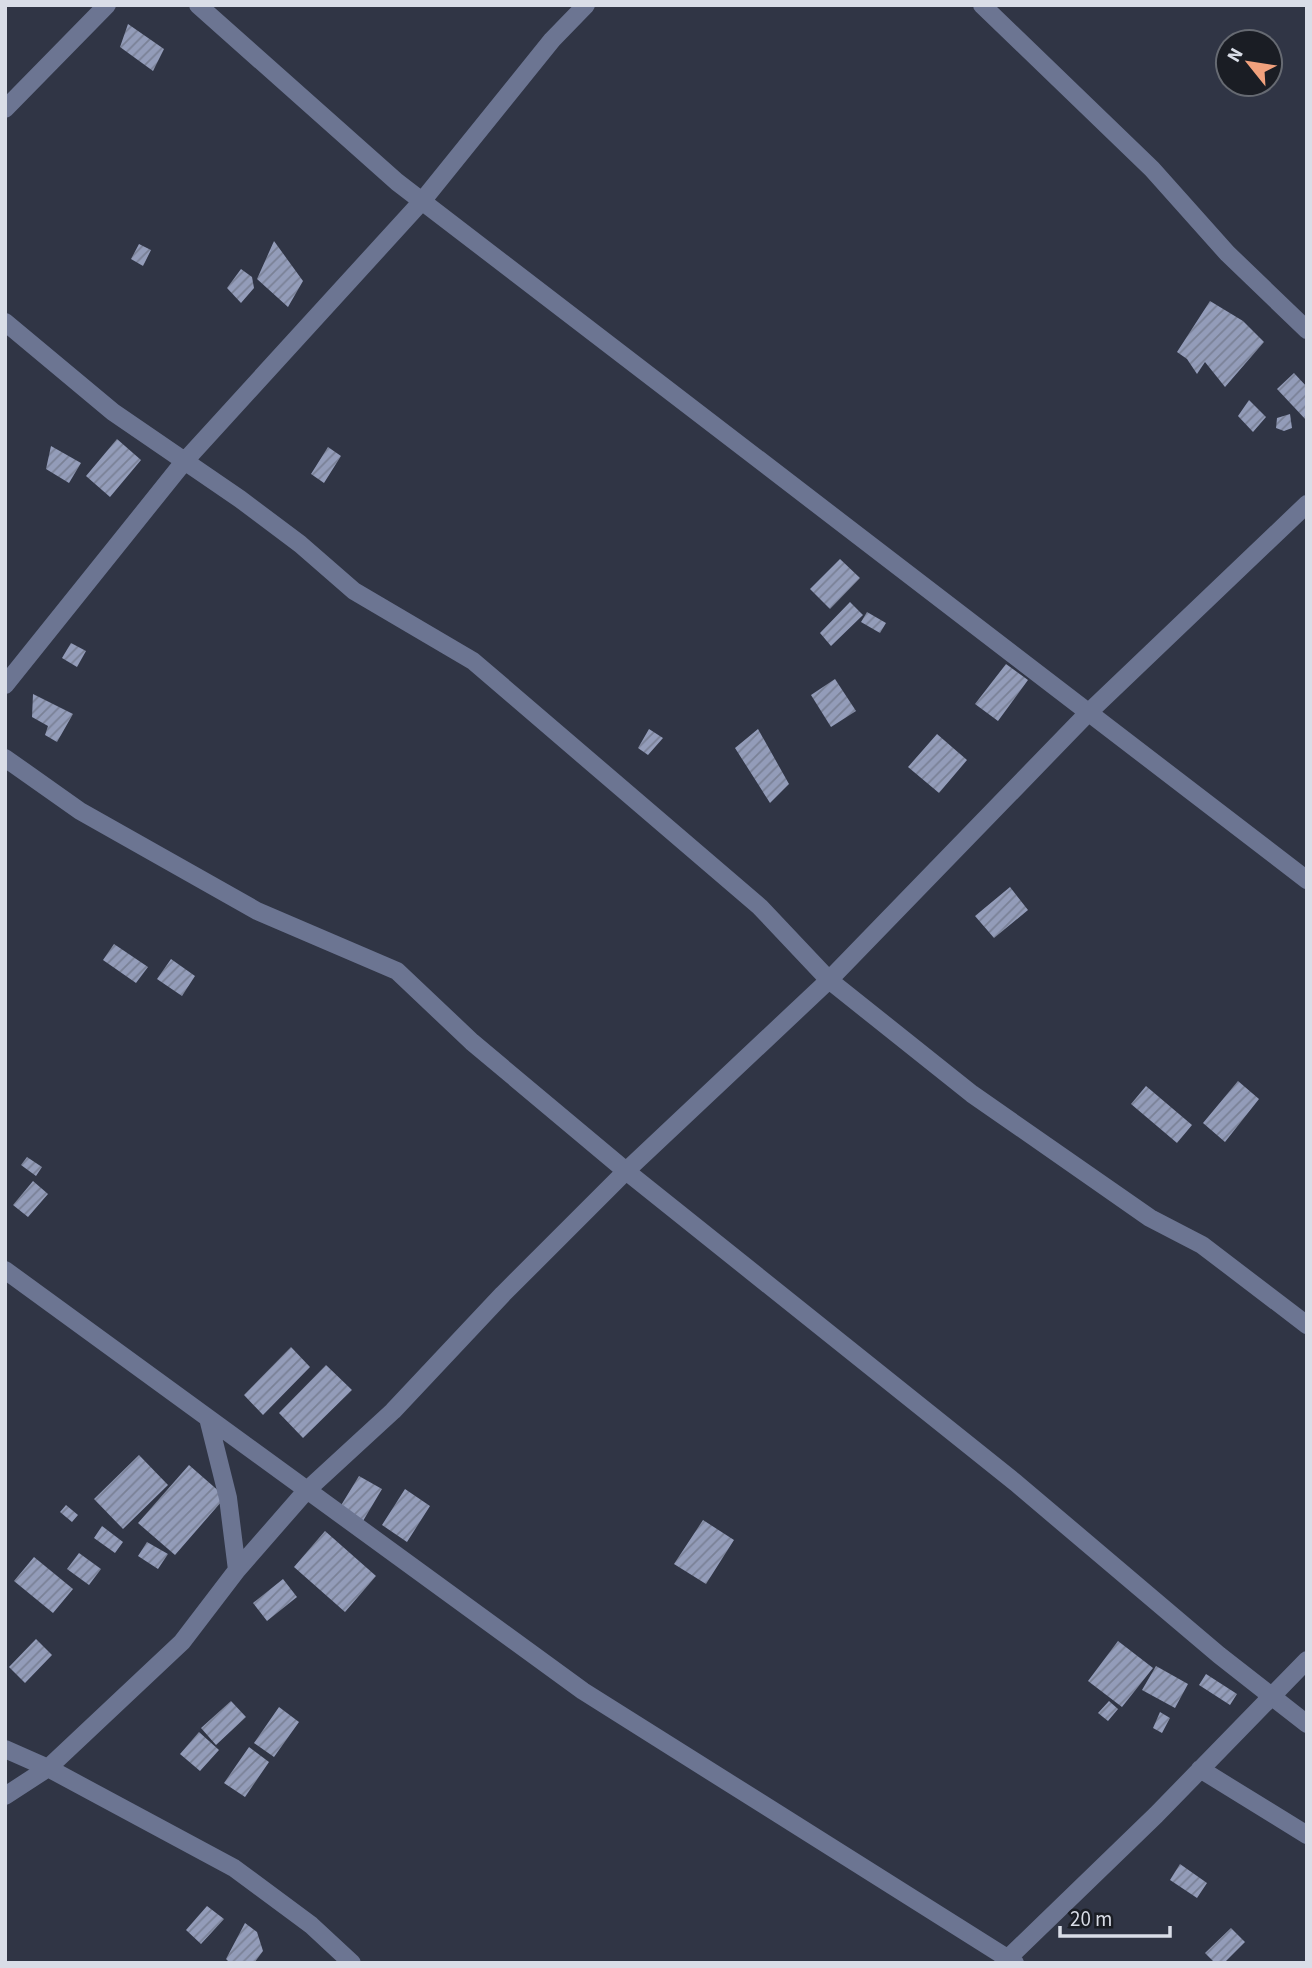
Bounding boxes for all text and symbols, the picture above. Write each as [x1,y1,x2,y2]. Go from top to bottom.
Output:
north arrow [1214,28,1284,98]
text: N [1221,43,1250,67]
scale bar [1060,1895,1170,1939]
text: 20 m [1070,1904,1112,1934]

